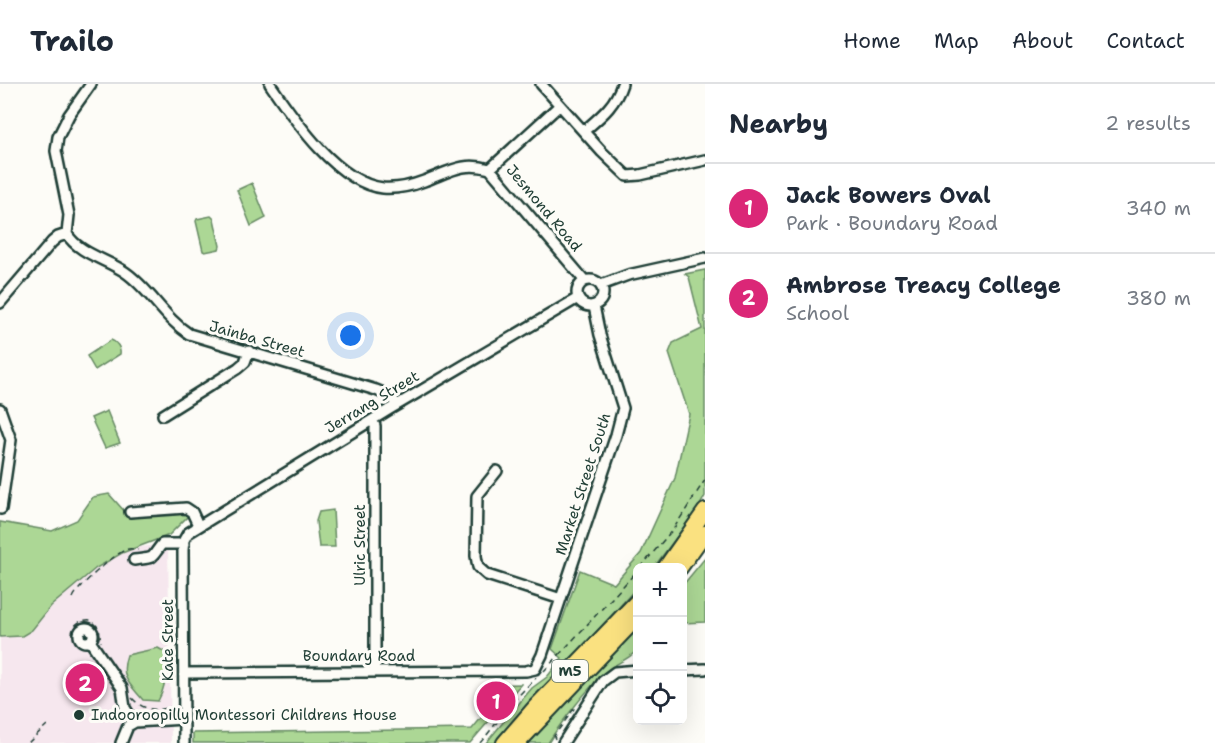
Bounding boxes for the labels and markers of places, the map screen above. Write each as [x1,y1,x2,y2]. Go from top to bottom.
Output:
pin: 2 [66,660,104,706]
pin: 1 [476,678,516,724]
place label: Indooroopilly Montessori Childrens House [91,705,397,725]
marker: Indooroopilly Montessori Childrens House [72,708,86,722]

